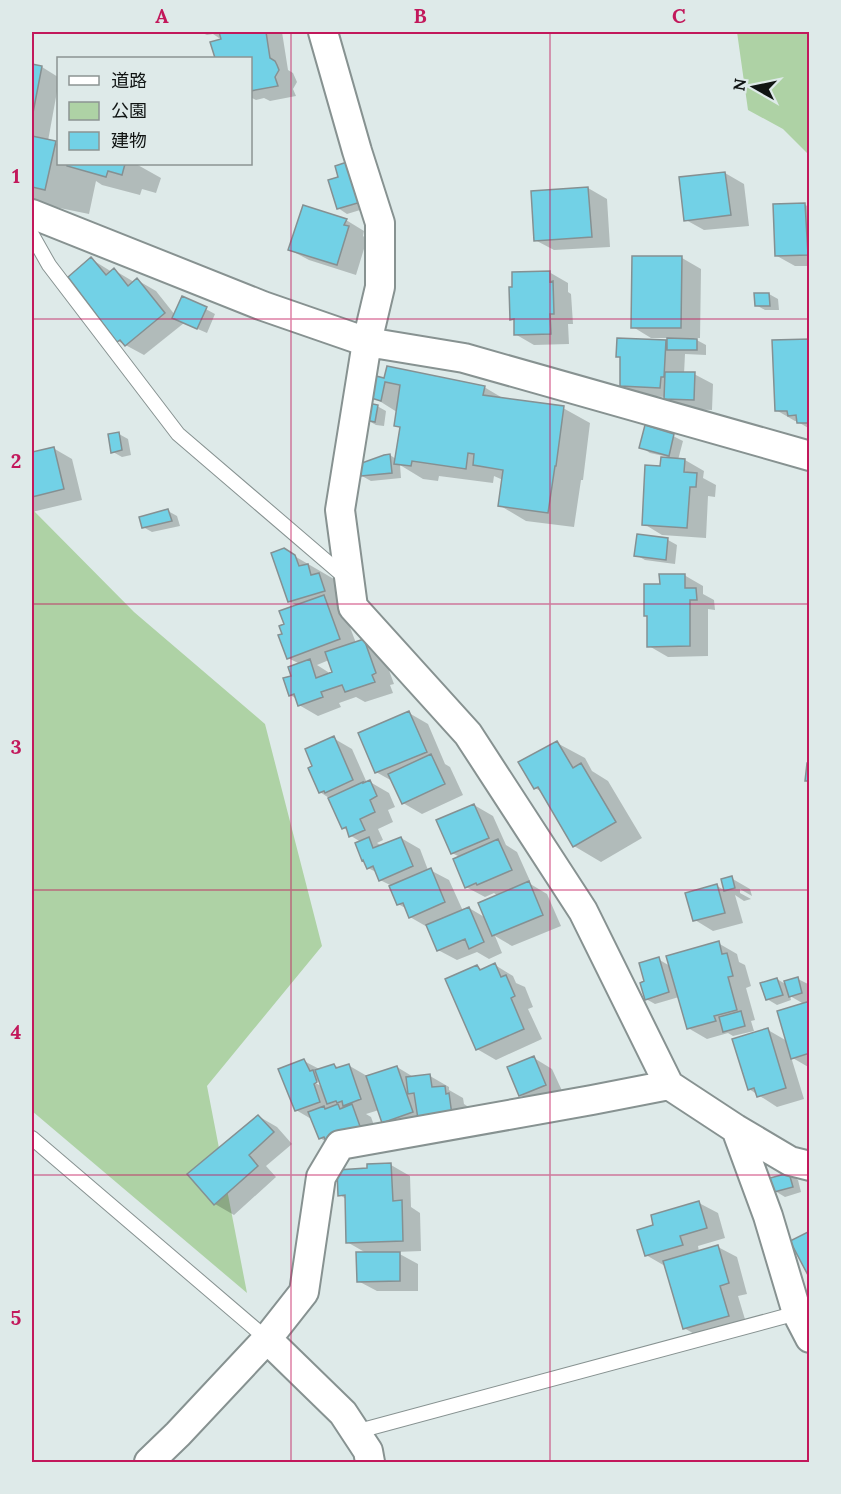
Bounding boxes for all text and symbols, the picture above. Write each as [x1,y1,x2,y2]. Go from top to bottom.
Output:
text: A [155,3,169,28]
text: B [413,3,427,28]
text: C [672,3,686,28]
legend [57,57,252,165]
north arrow [724,57,784,117]
text: 道路 [111,69,147,92]
text: N [728,77,750,92]
text: 公園 [111,99,147,122]
text: 建物 [111,129,147,152]
text: 1 [12,163,20,188]
text: 2 [11,448,21,473]
text: 3 [10,734,22,759]
text: 4 [11,1019,22,1044]
text: 5 [11,1305,22,1330]

